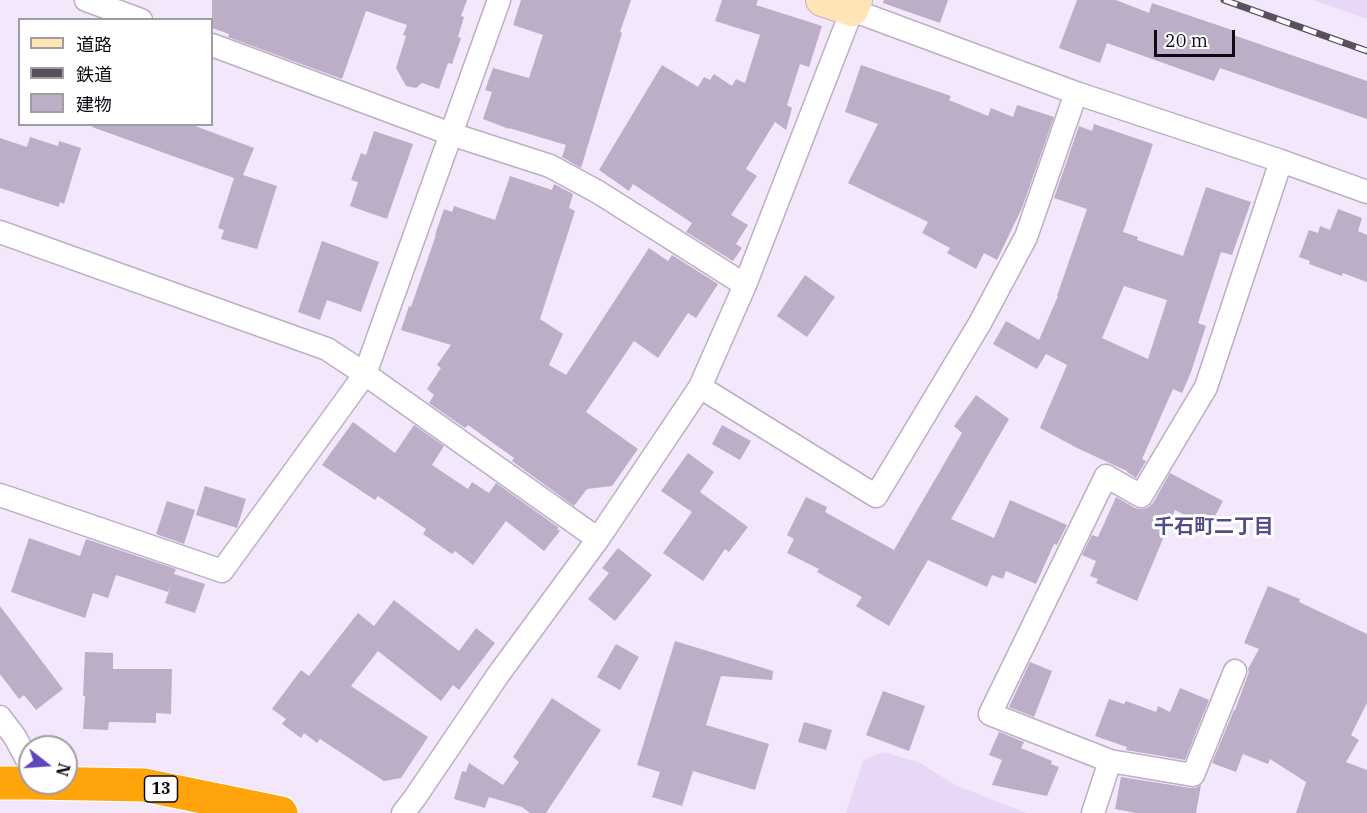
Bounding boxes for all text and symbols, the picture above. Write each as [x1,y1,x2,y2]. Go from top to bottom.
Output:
legend [18,18,213,126]
scale bar [1157,18,1238,56]
text: 20 m [1165,29,1208,52]
text: 道路 [76,33,112,56]
text: 鉄道 [76,63,112,86]
text: 建物 [76,93,112,116]
district label: 千石町二丁目 [1154,515,1274,539]
north arrow [18,735,78,795]
text: N [52,761,75,779]
road number: 13 [144,776,178,802]

